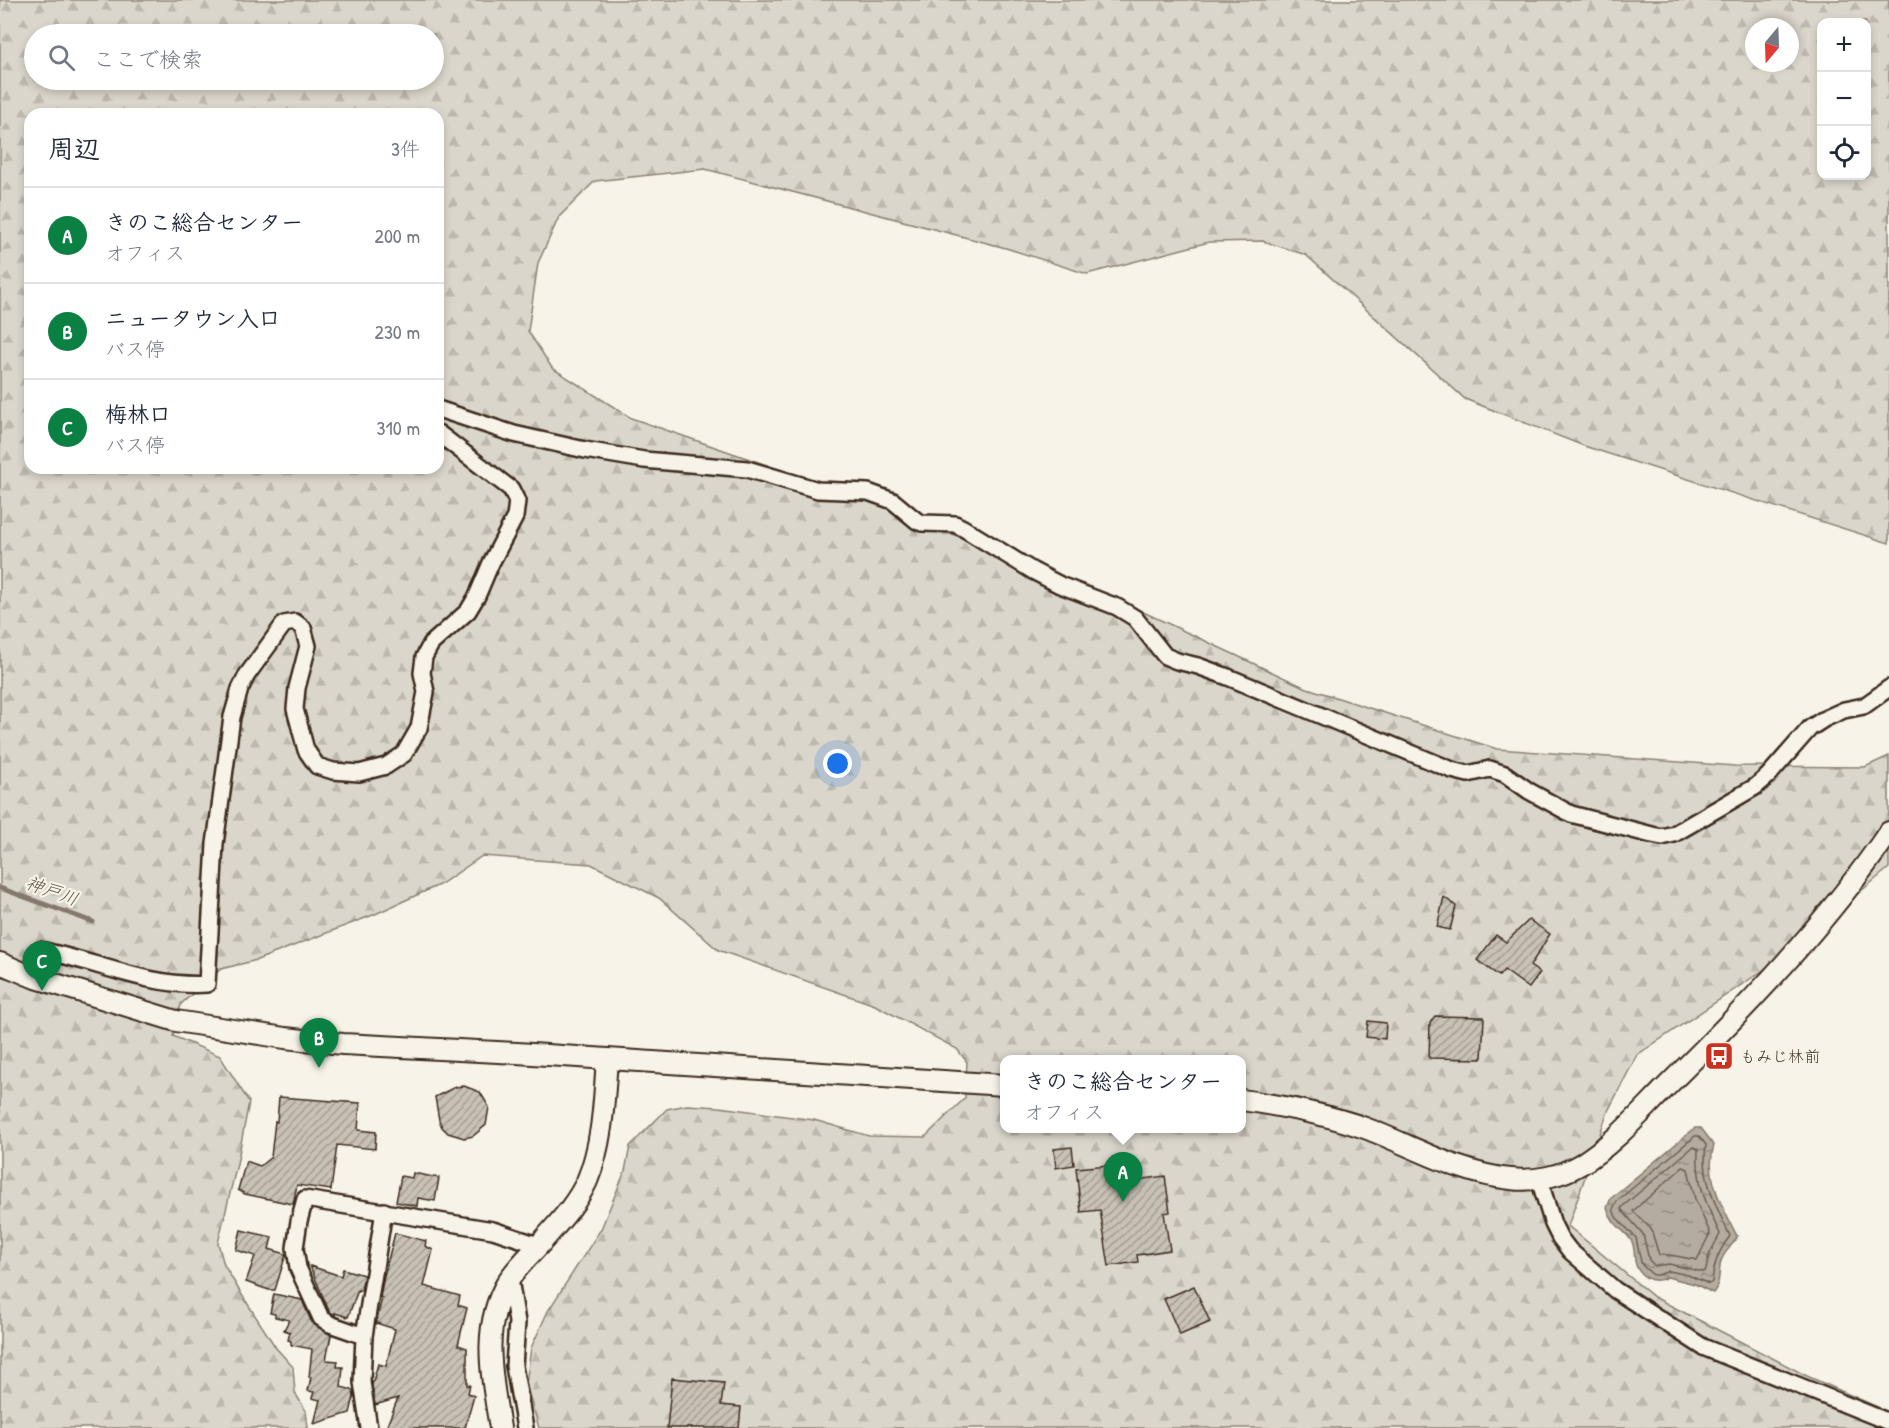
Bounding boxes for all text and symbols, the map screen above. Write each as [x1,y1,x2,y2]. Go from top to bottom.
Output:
north arrow [1745,18,1799,72]
map controls [1817,18,1871,180]
button: + [1817,18,1871,72]
search box [24,24,444,90]
icon: search [45,41,78,74]
text: ここで検索 [93,44,203,74]
button: − [1817,72,1871,126]
button: locate [1817,126,1871,180]
text: 周辺 [48,131,100,166]
text: 3件 [391,135,420,162]
text: きのこ総合センター [105,207,303,237]
text: A [63,222,72,249]
text: 200 m [375,222,420,249]
text: オフィス [105,239,185,266]
text: ニュータウン入口 [105,303,281,333]
text: B [62,318,73,345]
text: 230 m [375,318,420,345]
text: バス停 [105,335,165,362]
text: 梅林口 [105,399,171,429]
text: C [62,414,73,441]
text: 310 m [377,414,420,441]
text: バス停 [105,431,165,458]
your location [823,749,852,778]
water label: 神戸川 [23,870,82,912]
pin: C [22,942,62,991]
pin: B [300,1018,338,1068]
bus stop icon: もみじ林前 [1703,1040,1735,1072]
place label: もみじ林前 [1740,1045,1820,1067]
popup [1000,1055,1246,1133]
text: きのこ総合センター [1024,1066,1222,1096]
text: オフィス [1024,1098,1104,1125]
pin: A [1104,1152,1142,1202]

